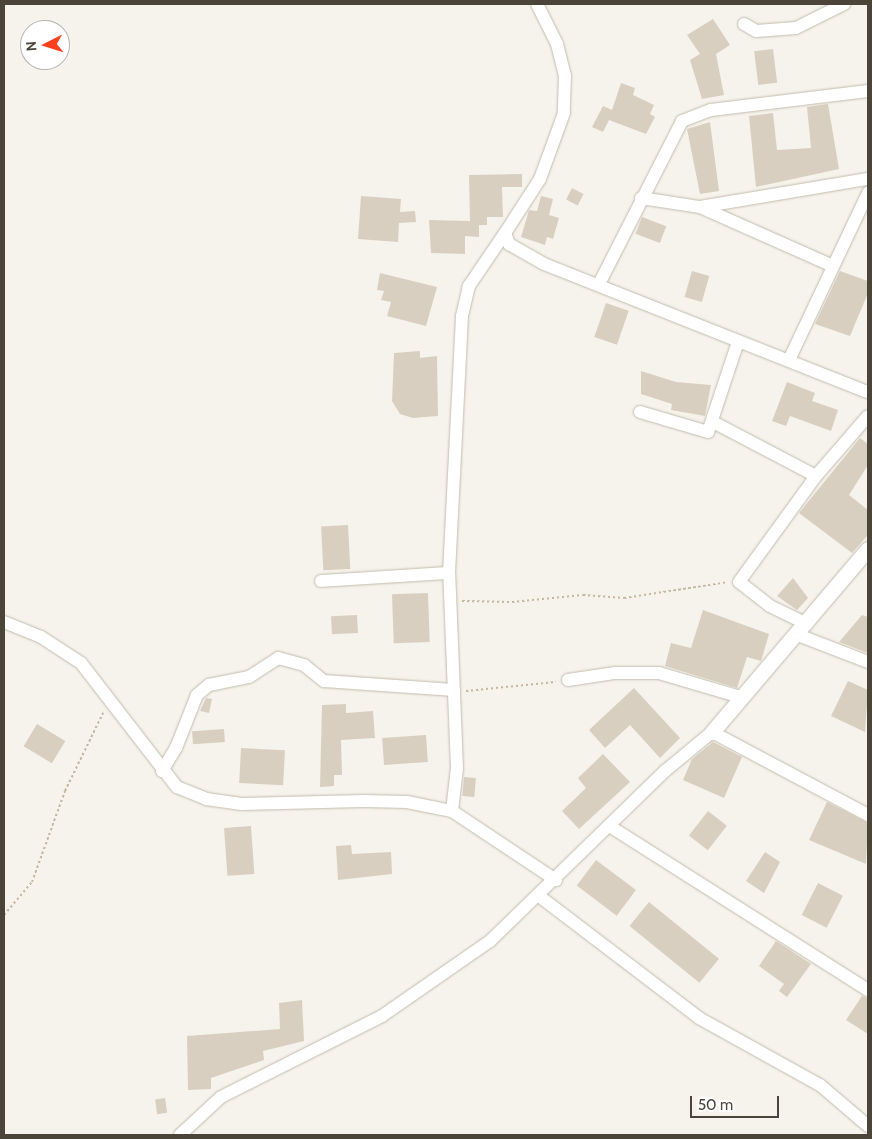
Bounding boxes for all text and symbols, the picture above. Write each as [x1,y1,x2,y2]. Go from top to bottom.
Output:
north arrow [20,20,70,70]
text: N [22,41,40,52]
scale bar [692,1086,781,1118]
text: 50 m [698,1096,733,1114]

